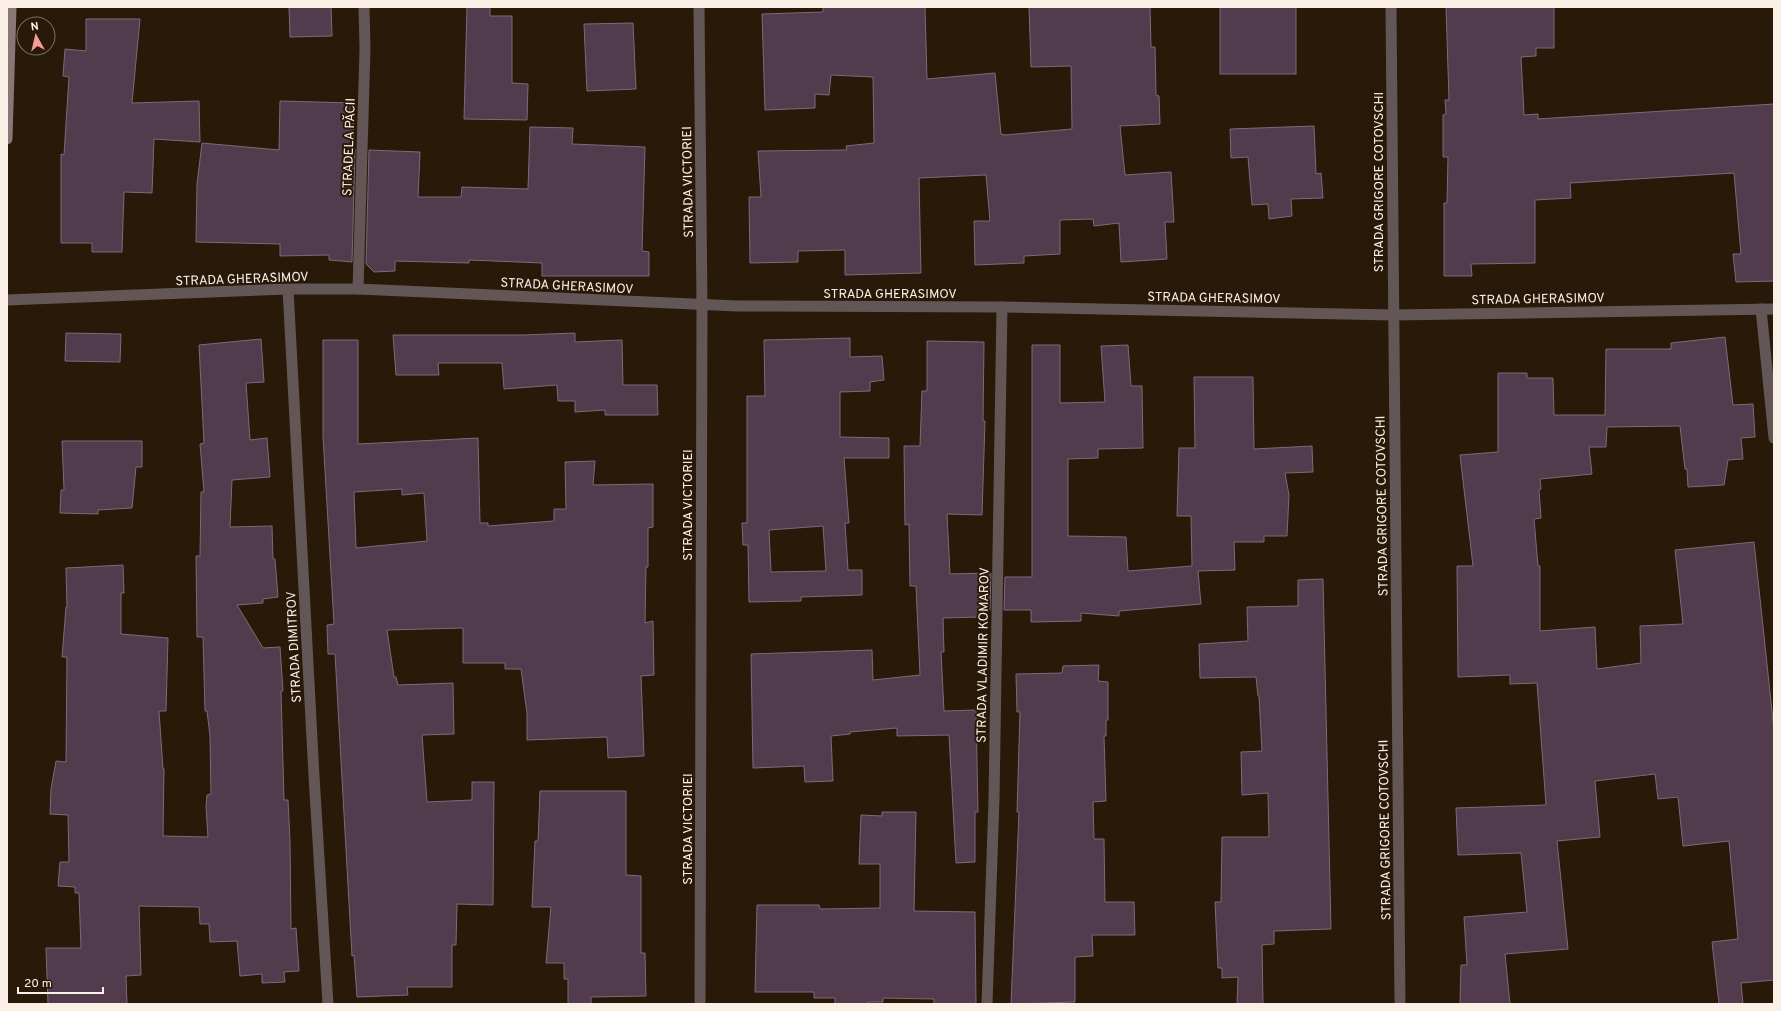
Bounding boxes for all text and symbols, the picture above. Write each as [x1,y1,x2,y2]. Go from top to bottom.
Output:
north arrow [16,16,56,56]
text: N [30,20,40,35]
street label: STRADA GRIGORE COTOVSCHI [1372,92,1388,272]
street label: STRADELA PĂCII [338,98,360,196]
street label: STRADA VICTORIEI [680,126,698,238]
street label: STRADA GHERASIMOV [175,270,309,290]
street label: STRADA GHERASIMOV [500,276,634,298]
street label: STRADA GHERASIMOV [823,287,957,303]
street label: STRADA GHERASIMOV [1147,290,1281,308]
street label: STRADA GHERASIMOV [1471,291,1605,309]
street label: STRADA GRIGORE COTOVSCHI [1373,416,1393,596]
street label: STRADA VICTORIEI [681,449,697,561]
street label: STRADA VLADIMIR KOMAROV [974,567,994,743]
street label: STRADA DIMITROV [284,591,306,703]
street label: STRADA GRIGORE COTOVSCHI [1376,740,1396,920]
street label: STRADA VICTORIEI [681,773,697,885]
scale bar [18,969,103,995]
text: 20 m [24,976,52,992]

